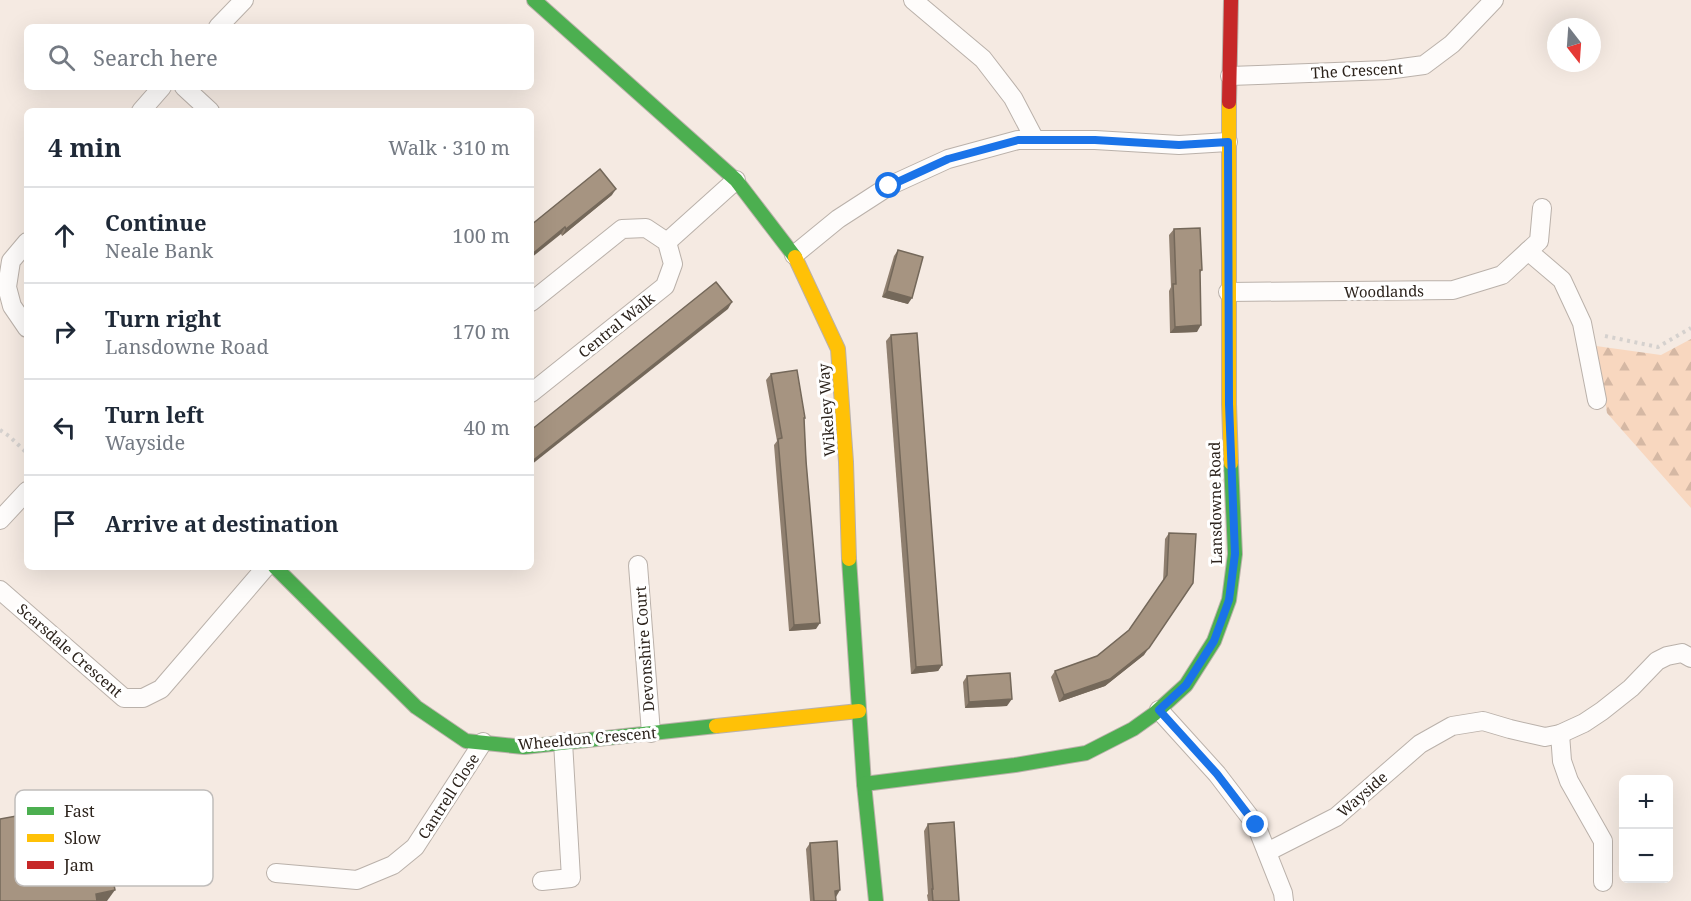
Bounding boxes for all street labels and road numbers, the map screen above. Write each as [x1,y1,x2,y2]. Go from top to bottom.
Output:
street label: The Crescent [1311,58,1403,82]
street label: Woodlands [1344,280,1424,302]
street label: Central Walk [574,288,658,362]
street label: Wikeley Way [813,362,839,457]
street label: Lansdowne Road [1204,441,1226,565]
street label: Devonshire Court [630,586,658,712]
street label: Scarsdale Crescent [13,599,127,701]
street label: Wheeldon Crescent [517,722,657,754]
street label: Cantrell Close [413,749,483,843]
street label: Wayside [1333,767,1391,821]

